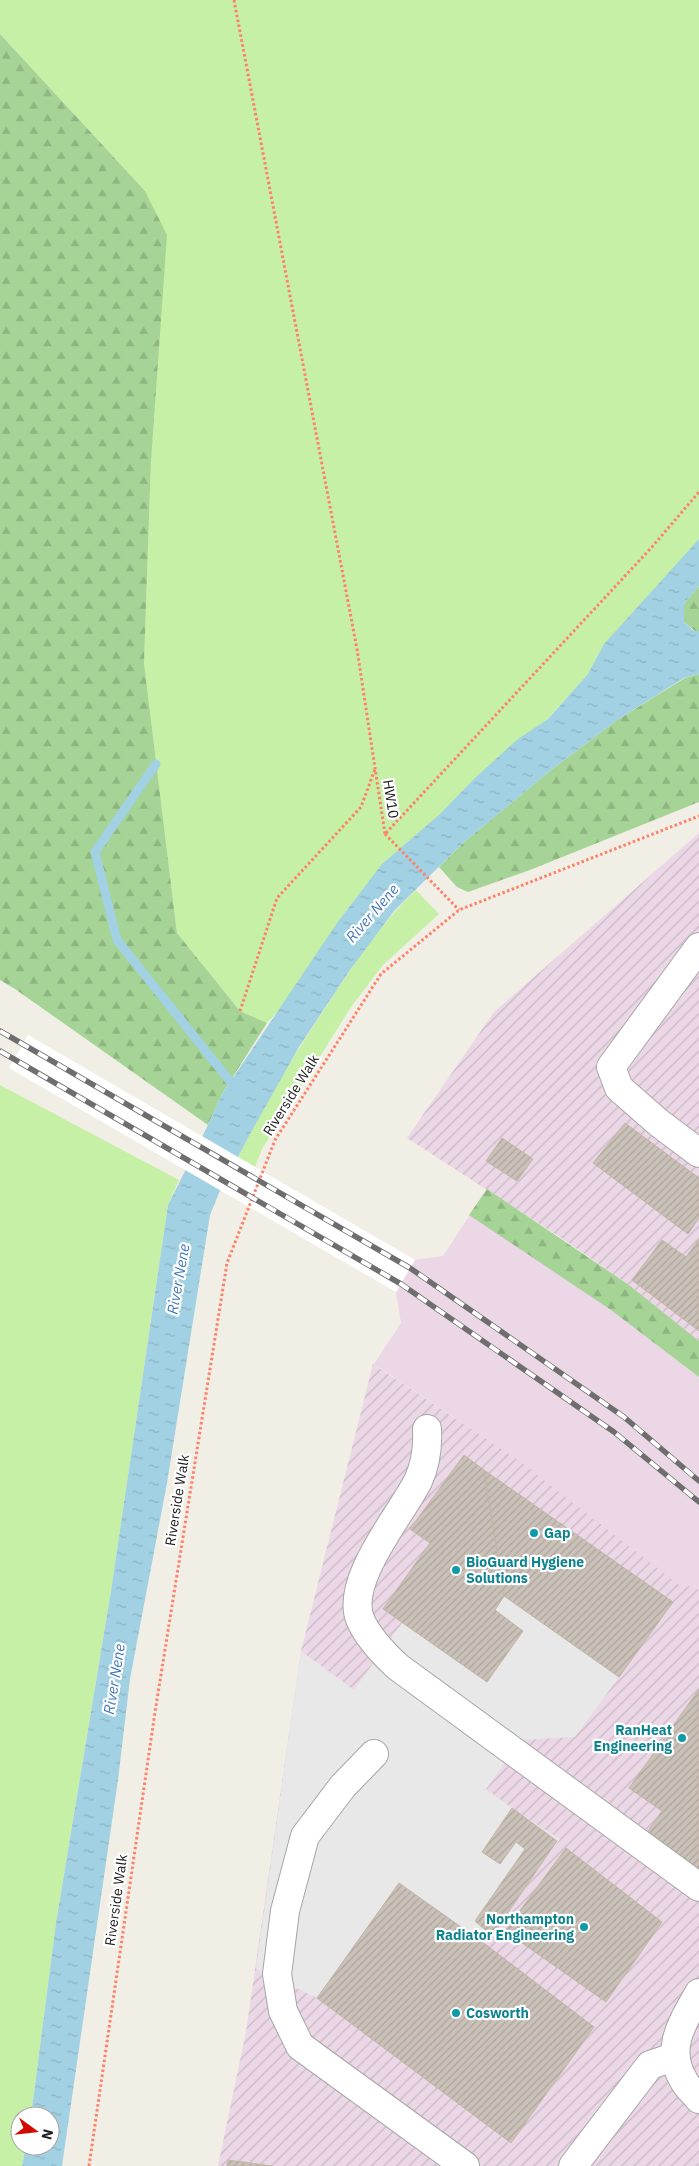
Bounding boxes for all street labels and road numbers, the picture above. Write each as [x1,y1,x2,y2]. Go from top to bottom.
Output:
street label: HW10 [379,778,403,820]
street label: Riverside Walk [259,1050,323,1139]
street label: Riverside Walk [161,1452,193,1547]
street label: Riverside Walk [101,1852,131,1947]

